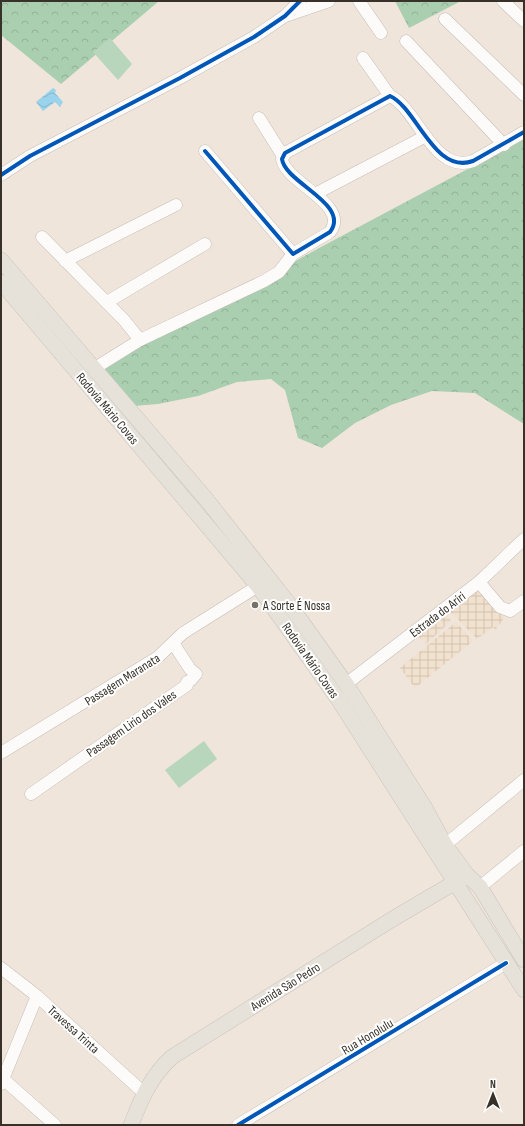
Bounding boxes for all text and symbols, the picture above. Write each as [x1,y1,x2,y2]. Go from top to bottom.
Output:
street label: Rodovia Mário Covas [73,369,142,448]
street label: Estrada do Ariri [406,589,469,641]
place label: A Sorte É Nossa [262,598,330,614]
marker: A Sorte É Nossa [250,600,260,610]
street label: Rodovia Mário Covas [278,620,342,702]
street label: Passagem Maranata [82,650,163,709]
street label: Passagem Lirio dos Vales [83,687,180,761]
street label: Avenida São Pedro [247,959,323,1015]
street label: Travessa Trinta [44,1002,103,1057]
street label: Rua Honolulu [339,1015,396,1058]
north arrow [473,1074,513,1114]
text: N [490,1078,496,1091]

